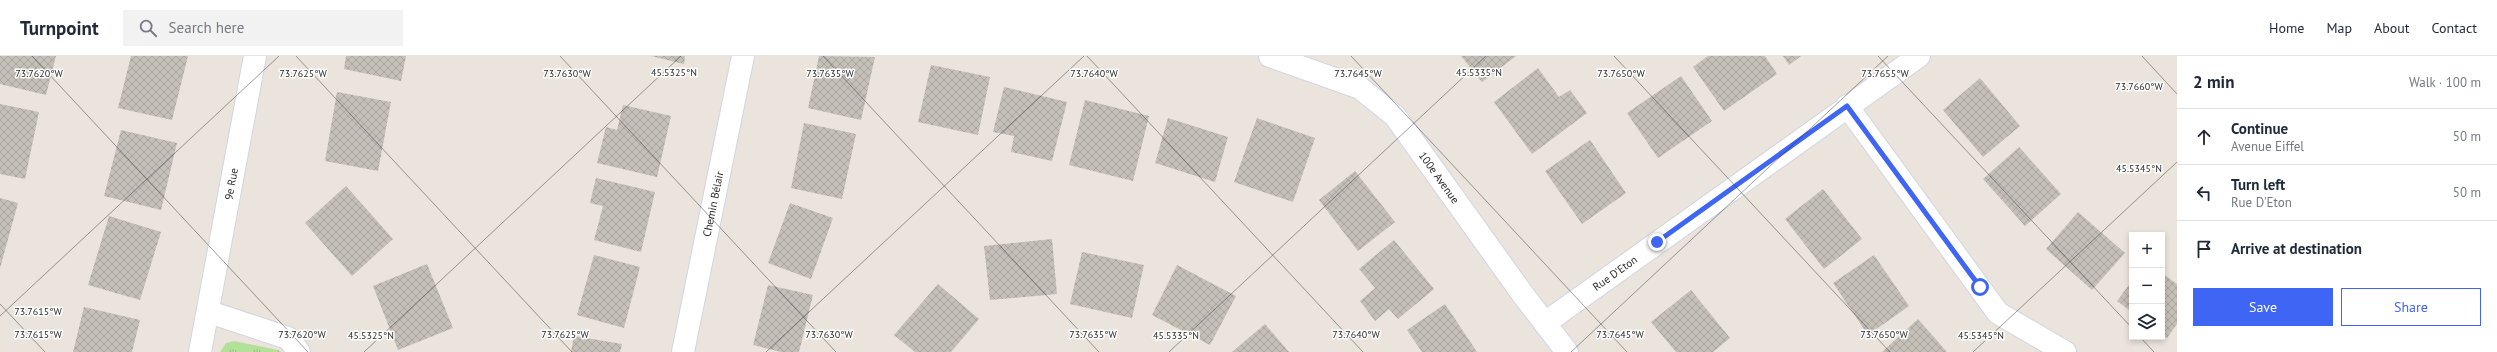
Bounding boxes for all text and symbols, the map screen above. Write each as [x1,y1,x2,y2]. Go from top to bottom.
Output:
search box [123,10,403,46]
text: Turnpoint [20,16,99,40]
icon: search [137,17,159,39]
text: Search here [169,18,244,37]
text: Home [2269,19,2304,37]
text: Map [2326,19,2352,37]
text: About [2374,19,2410,37]
text: Contact [2432,19,2477,37]
text: 45.5325°N [651,66,697,79]
text: 45.5335°N [1456,66,1502,79]
text: 73.7620°W [15,67,63,80]
text: 73.7625°W [279,67,327,80]
text: 73.7630°W [543,67,591,80]
text: 73.7635°W [806,67,854,80]
text: 73.7640°W [1070,67,1118,80]
text: 73.7645°W [1334,67,1382,80]
text: 73.7650°W [1597,67,1645,80]
text: 73.7655°W [1861,67,1909,80]
text: 2 min [2193,71,2234,93]
text: Walk · 100 m [2409,74,2481,91]
text: 73.7660°W [2115,80,2163,93]
text: Continue [2231,119,2288,138]
icon: ahead [2193,126,2215,148]
text: 50 m [2453,128,2481,145]
text: Avenue Eiffel [2231,138,2304,155]
street label: 100e Avenue [1416,149,1463,207]
text: 45.5345°N [2116,162,2162,175]
street label: 9e Rue [221,166,241,201]
street label: Chemin Bélair [700,170,726,238]
text: Turn left [2231,175,2285,194]
icon: left [2193,182,2215,204]
text: 50 m [2453,184,2481,201]
text: Rue D'Eton [2231,194,2292,211]
map controls [2129,232,2165,340]
button: + [2129,232,2165,268]
route end [1648,233,1666,251]
icon: arrive [2193,238,2215,260]
text: Arrive at destination [2231,239,2362,258]
street label: Rue D'Eton [1590,252,1640,294]
button: − [2129,268,2165,304]
route start [1971,278,1989,296]
button: Save [2193,288,2333,326]
button: Share [2341,288,2481,326]
button: layers [2129,304,2165,340]
text: 73.7615°W [14,305,62,318]
text: 73.7615°W [14,328,62,341]
text: 73.7620°W [278,328,326,341]
text: 73.7625°W [541,328,589,341]
text: 73.7630°W [805,328,853,341]
text: 73.7635°W [1069,328,1117,341]
text: 73.7640°W [1332,328,1380,341]
text: 73.7645°W [1596,328,1644,341]
text: 73.7650°W [1860,328,1908,341]
text: 45.5325°N [348,329,394,342]
text: 45.5335°N [1153,329,1199,342]
text: 45.5345°N [1958,329,2004,342]

